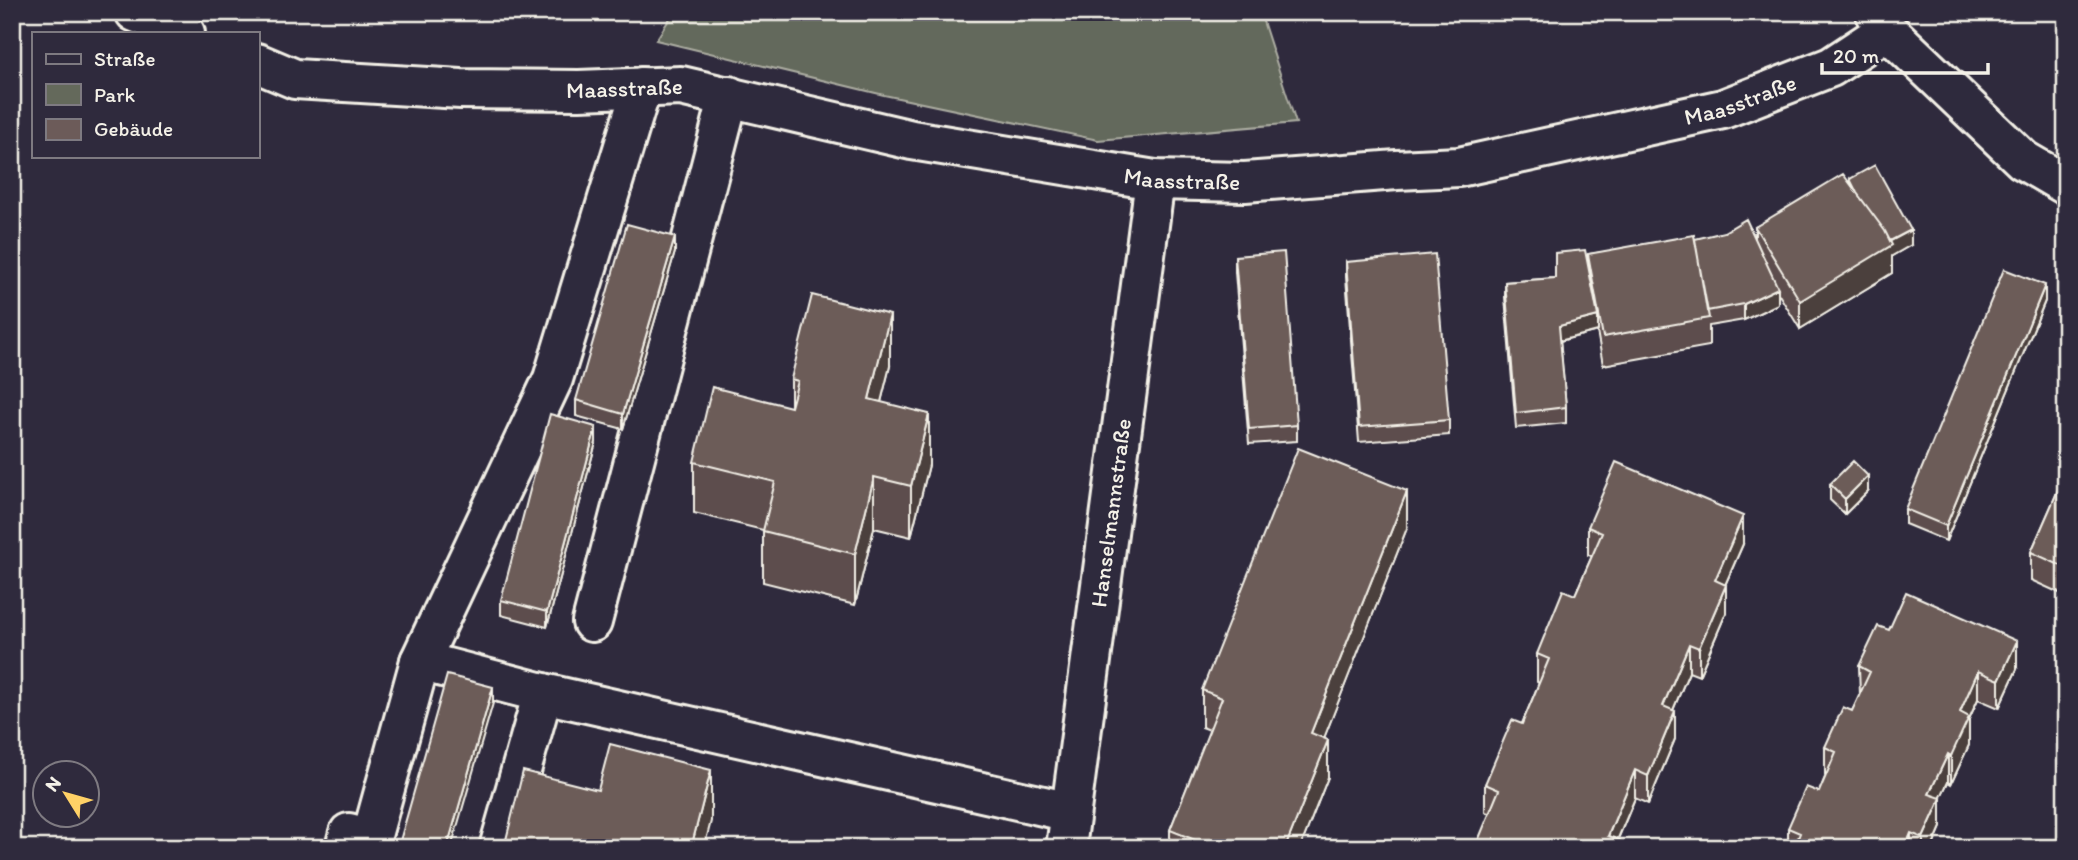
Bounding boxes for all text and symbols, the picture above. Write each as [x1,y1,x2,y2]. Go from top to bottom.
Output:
legend [32,32,259,158]
scale bar [1822,32,1989,76]
text: 20 m [1833,43,1880,68]
text: Straße [94,46,155,71]
street label: Maasstraße [1682,68,1800,131]
street label: Maasstraße [566,72,683,104]
text: Park [94,82,136,107]
text: Gebäude [94,116,173,141]
street label: Maasstraße [1122,161,1241,196]
street label: Hanselmannstraße [1084,417,1137,609]
north arrow [32,758,102,828]
text: N [40,772,66,796]

